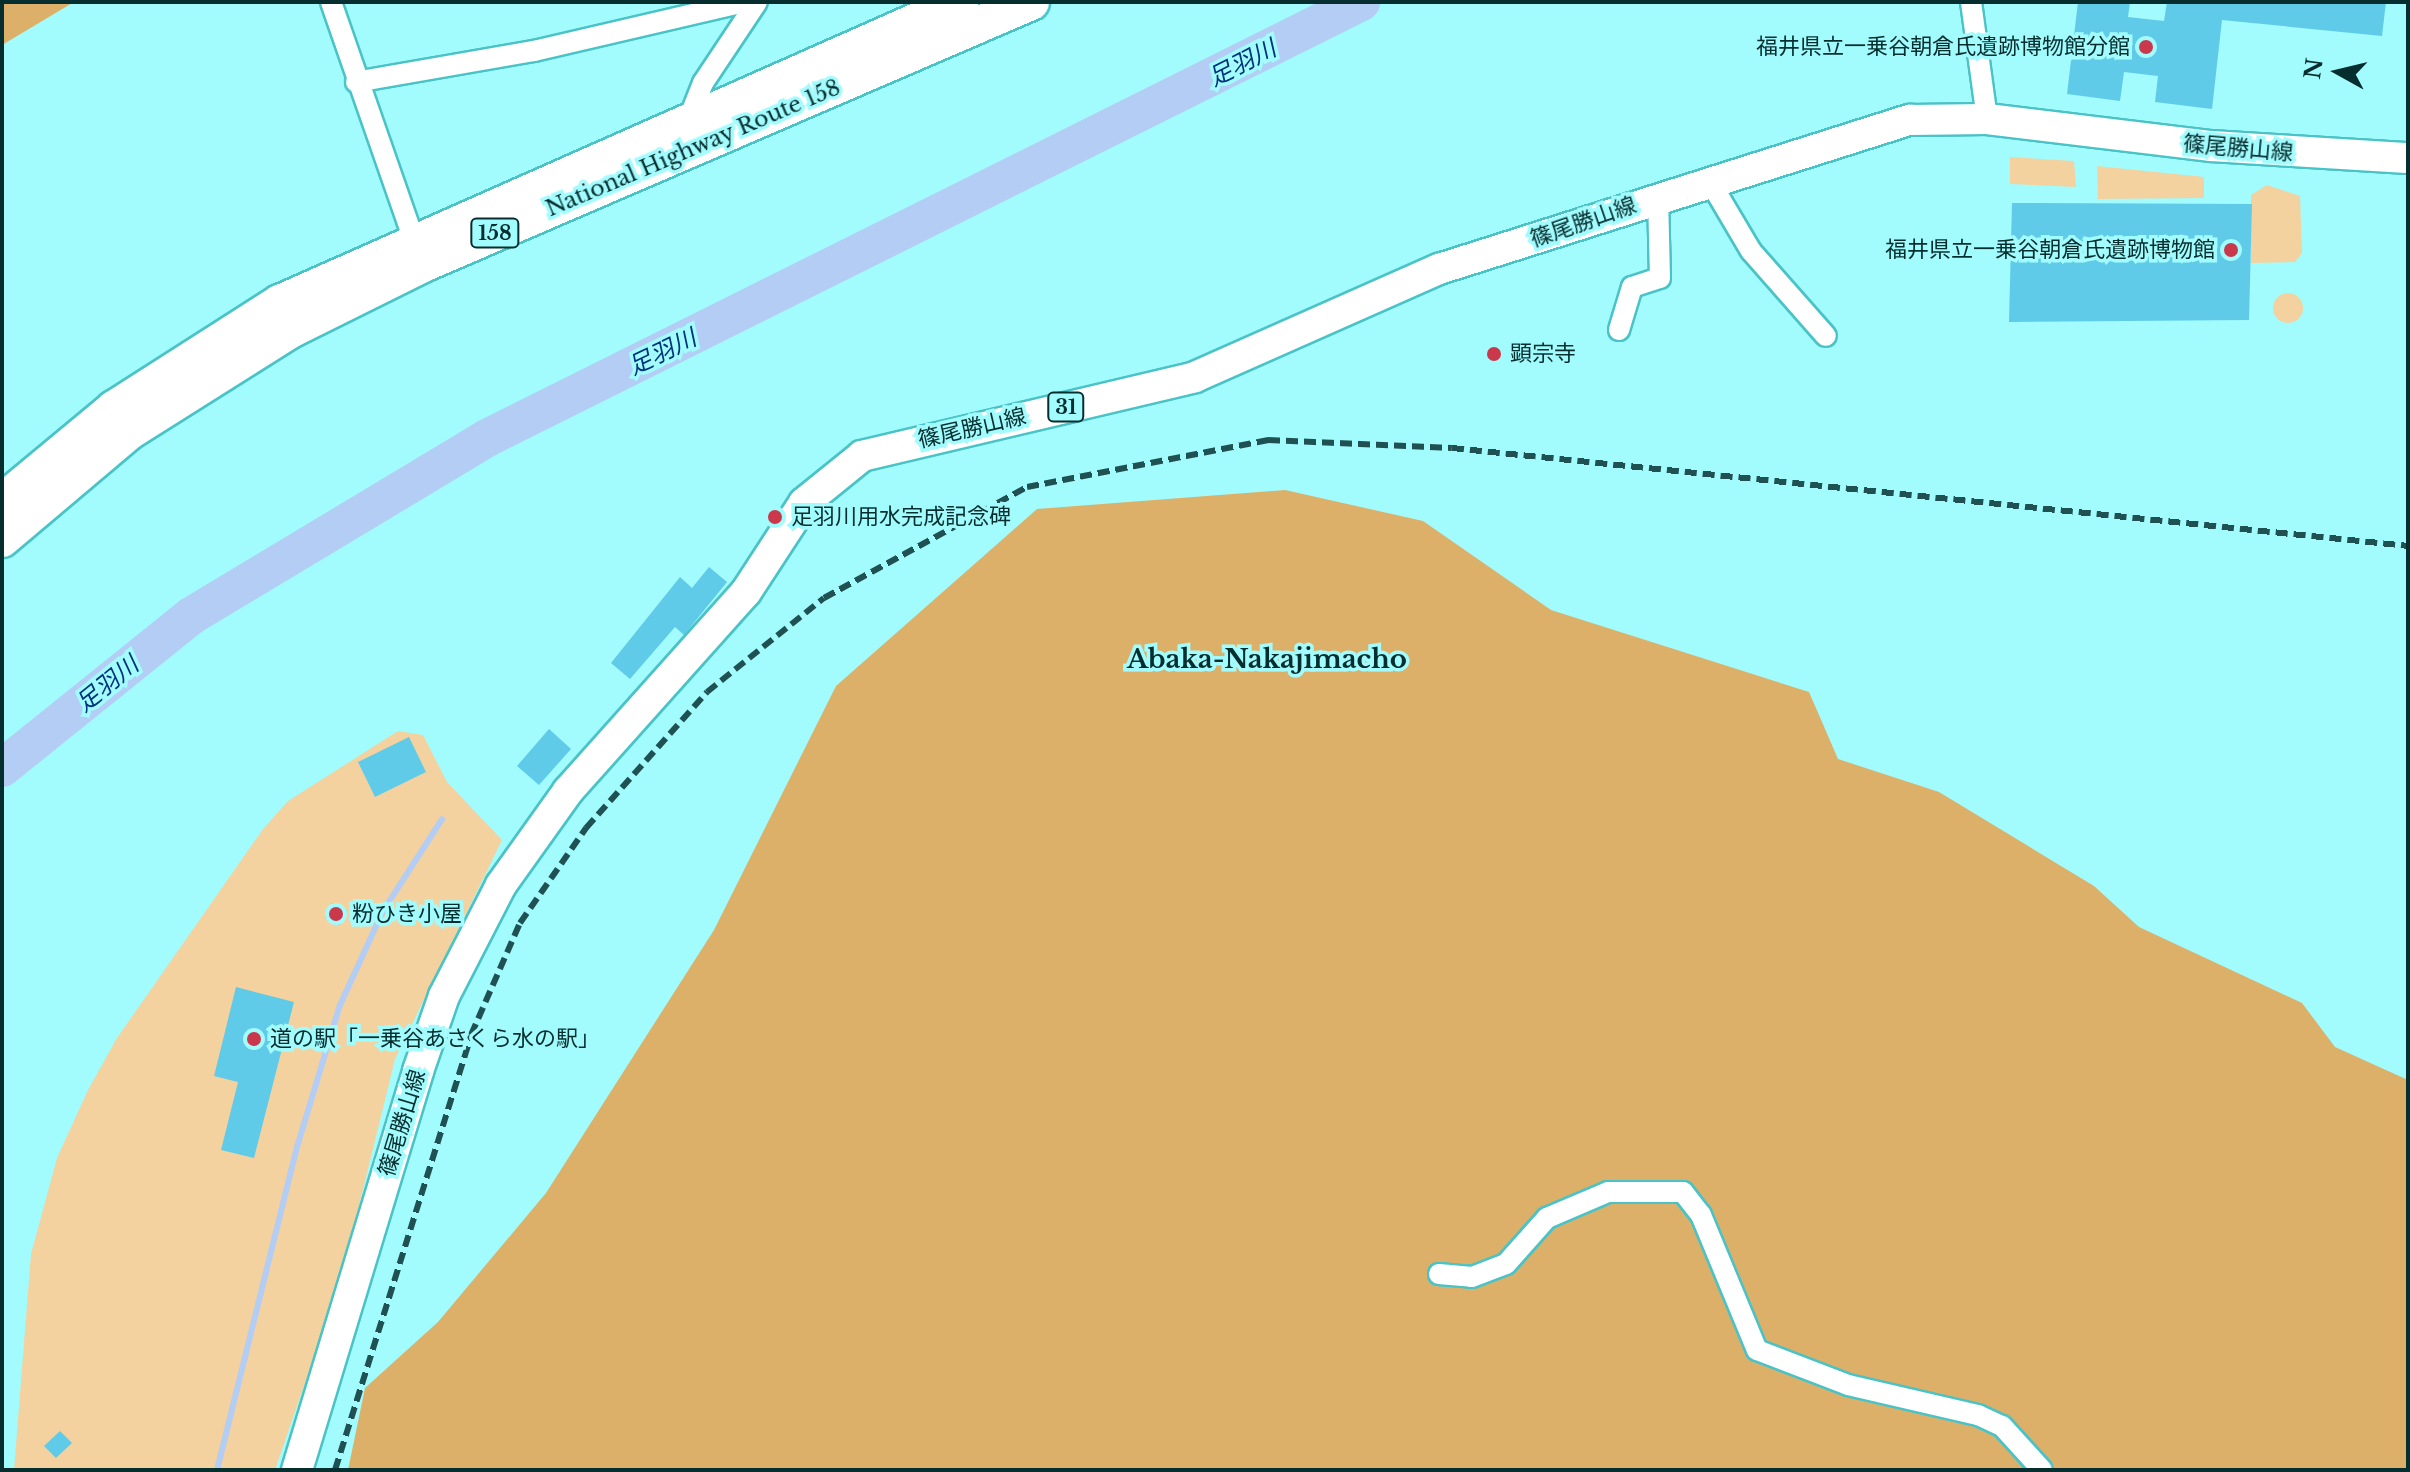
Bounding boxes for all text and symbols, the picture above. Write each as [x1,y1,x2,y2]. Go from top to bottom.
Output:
north arrow [2298,32,2378,112]
water label: 足羽川 [1203,34,1281,92]
place label: 福井県立一乗谷朝倉氏遺跡博物館分館 [1756,34,2130,60]
marker: 福井県立一乗谷朝倉氏遺跡博物館分館 [2137,38,2155,56]
text: N [2299,56,2329,81]
street label: National Highway Route 158 [542,74,844,222]
street label: 篠尾勝山線 [2182,130,2294,166]
street label: 篠尾勝山線 [1527,192,1639,252]
road number: 158 [469,217,521,249]
place label: 福井県立一乗谷朝倉氏遺跡博物館 [1885,237,2215,263]
marker: 福井県立一乗谷朝倉氏遺跡博物館 [2222,241,2240,259]
water label: 足羽川 [623,323,701,381]
place label: 顕宗寺 [1510,341,1576,367]
marker: 顕宗寺 [1485,345,1503,363]
road number: 31 [1046,391,1086,423]
street label: 篠尾勝山線 [915,403,1029,453]
place label: 足羽川用水完成記念碑 [791,504,1011,530]
marker: 足羽川用水完成記念碑 [766,508,784,526]
district label: Abaka-Nakajimacho [1127,644,1407,676]
water label: 足羽川 [70,650,144,718]
place label: 粉ひき小屋 [352,901,462,927]
marker: 粉ひき小屋 [327,905,345,923]
place label: 道の駅「一乗谷あさくら水の駅」 [270,1026,600,1052]
marker: 道の駅「一乗谷あさくら水の駅」 [245,1030,263,1048]
street label: 篠尾勝山線 [373,1067,431,1179]

